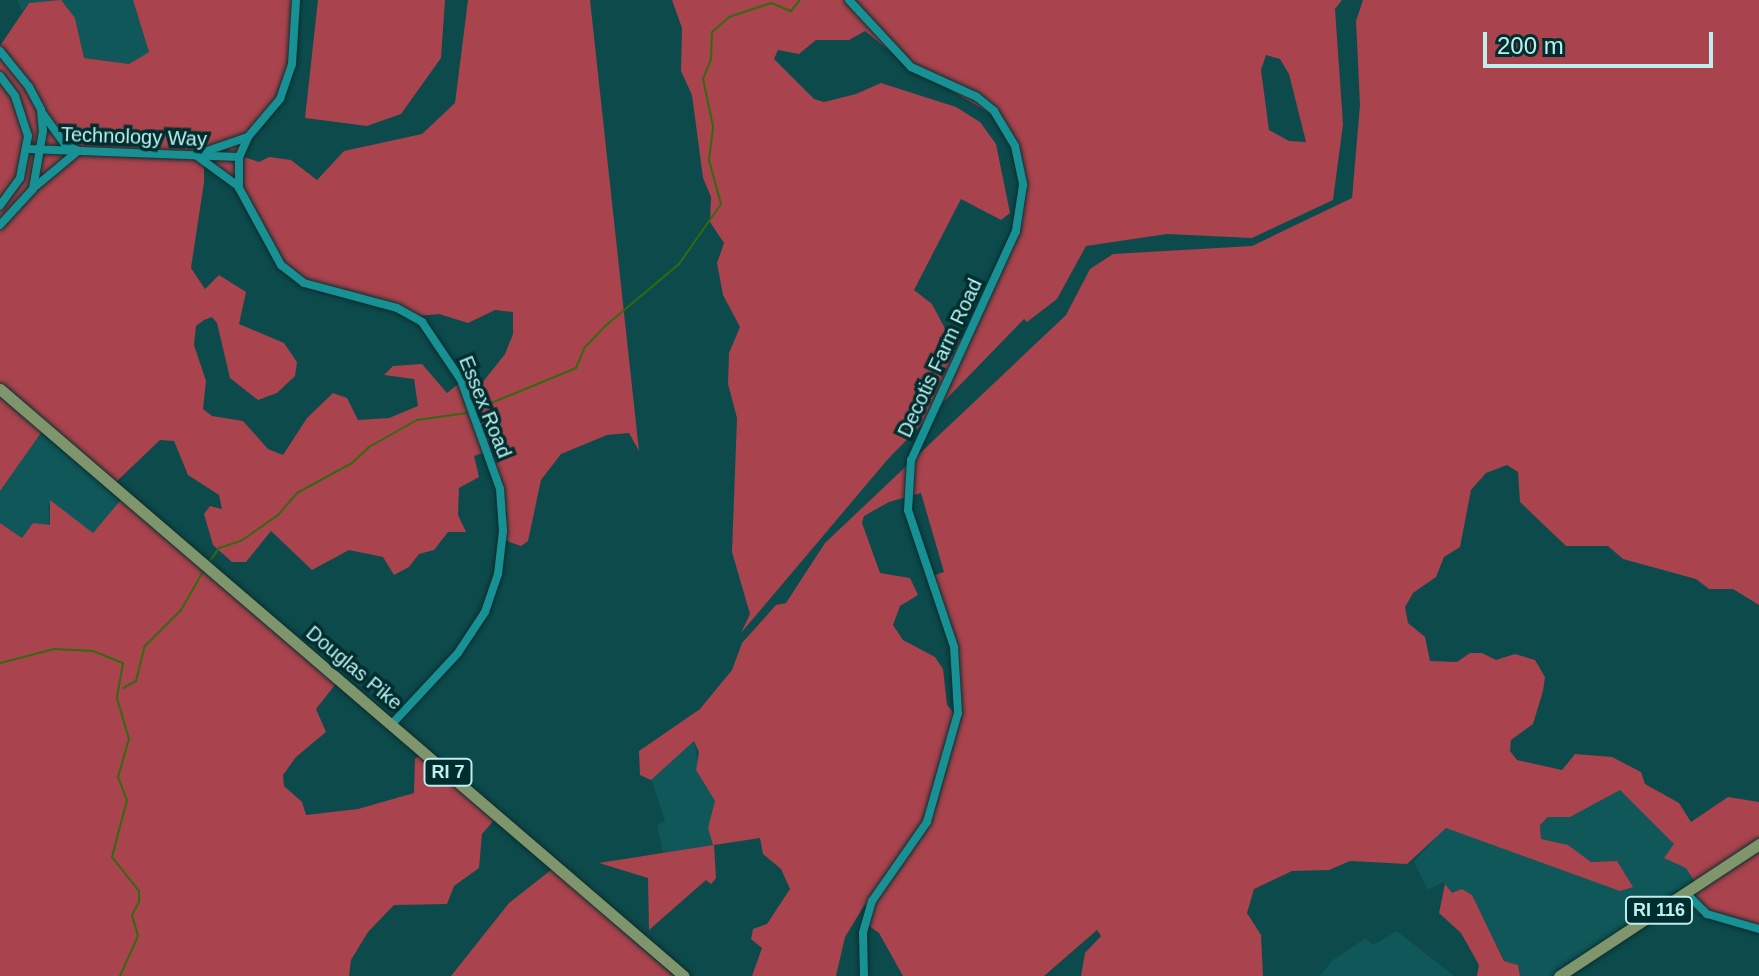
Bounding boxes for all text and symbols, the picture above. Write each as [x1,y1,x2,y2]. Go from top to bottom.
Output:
scale bar [1487,16,1717,66]
text: 200 m [1497,32,1564,59]
street label: Technology Way [61,122,207,152]
street label: Decotis Farm Road [893,275,987,441]
street label: Essex Road [454,353,516,461]
street label: Douglas Pike [301,621,407,715]
road number: RI 7 [422,758,474,786]
road number: RI 116 [1623,896,1695,924]

